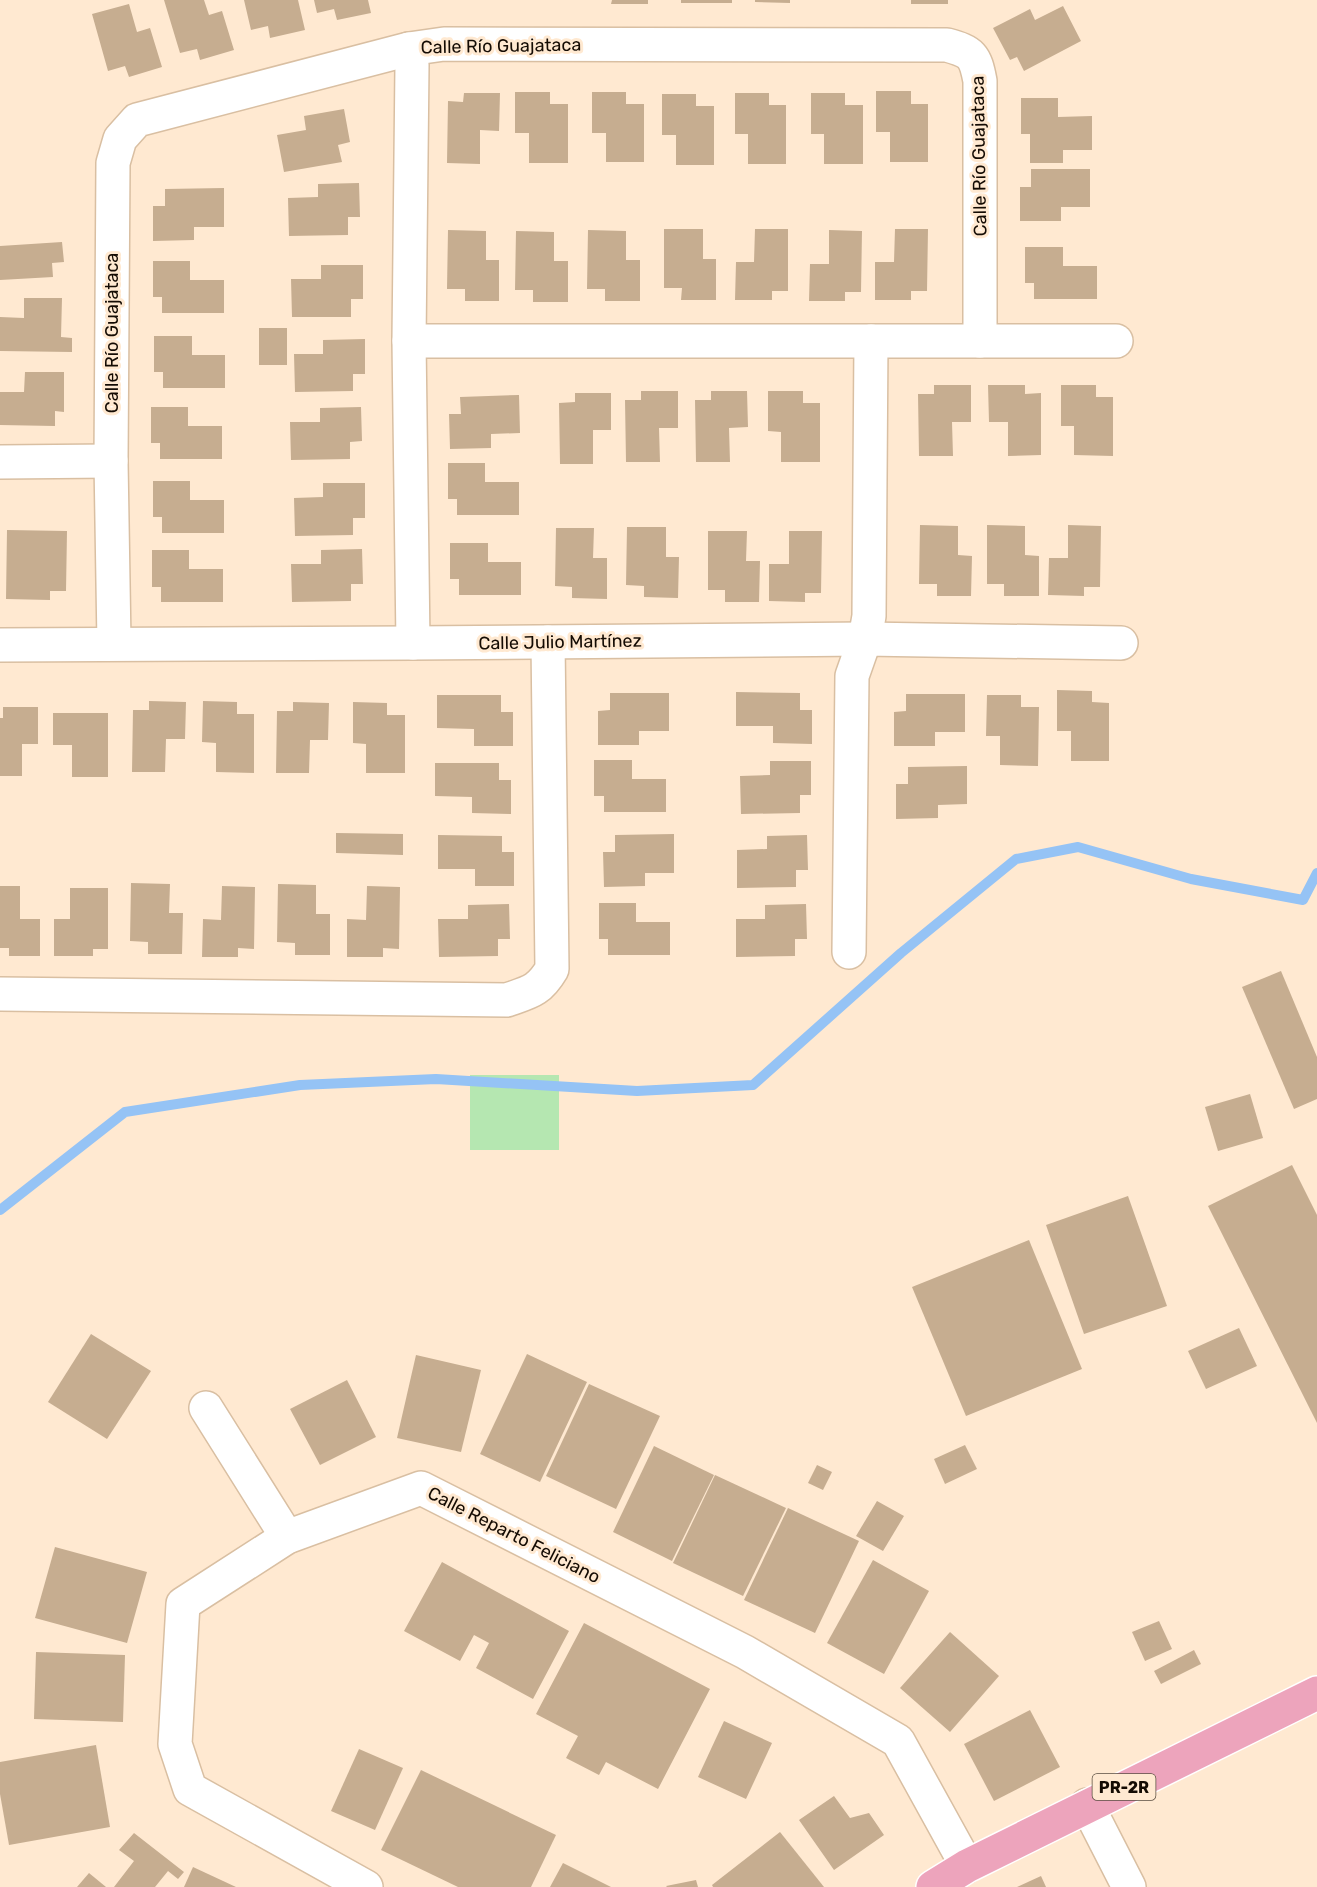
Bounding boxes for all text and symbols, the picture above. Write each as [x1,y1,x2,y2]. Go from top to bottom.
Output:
street label: Calle Río Guajataca [421,34,581,58]
street label: Calle Río Guajataca [967,76,991,236]
street label: Calle Río Guajataca [101,253,123,413]
street label: Calle Julio Martínez [478,630,642,654]
street label: Calle Reparto Feliciano [424,1482,604,1588]
road number: PR-2R [1092,1774,1156,1800]

